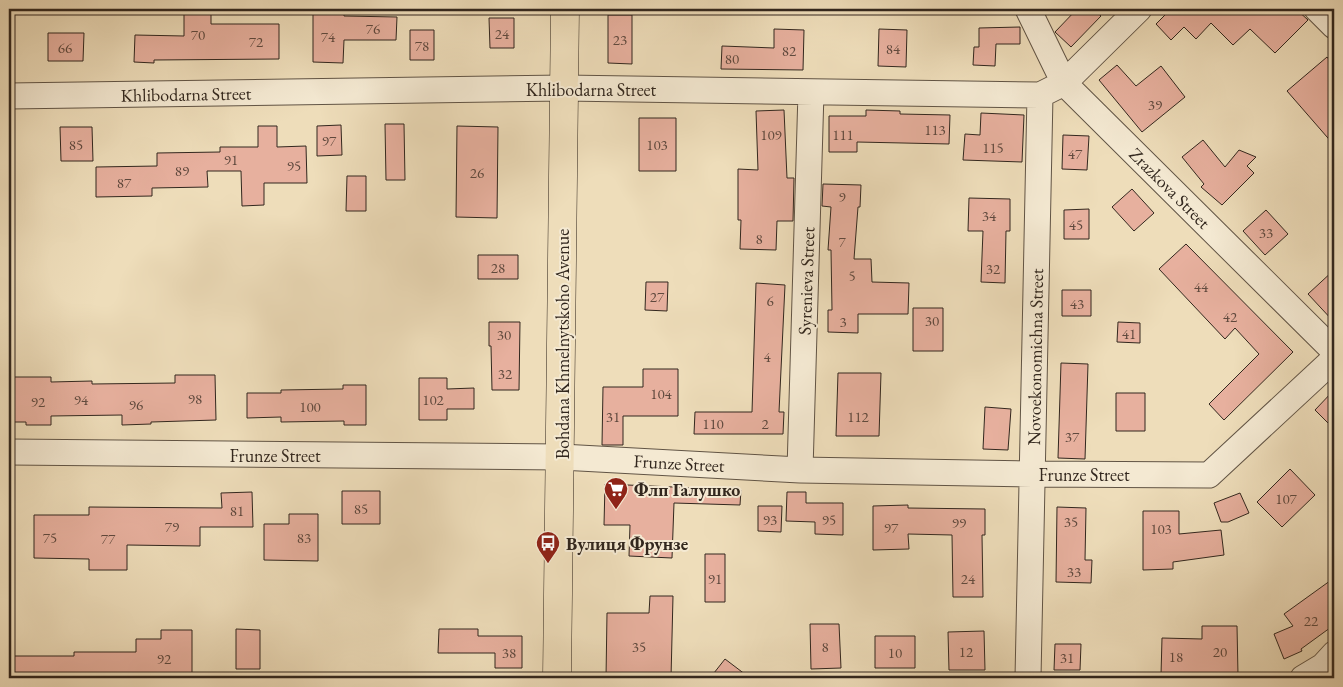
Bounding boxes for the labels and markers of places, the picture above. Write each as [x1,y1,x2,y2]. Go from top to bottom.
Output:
supermarket icon: Флп Галушко [603,476,629,510]
place label: Флп Галушко [634,478,740,501]
bus stop icon: Вулиця Фрунзе [535,530,561,564]
place label: Вулиця Фрунзе [566,532,689,555]

